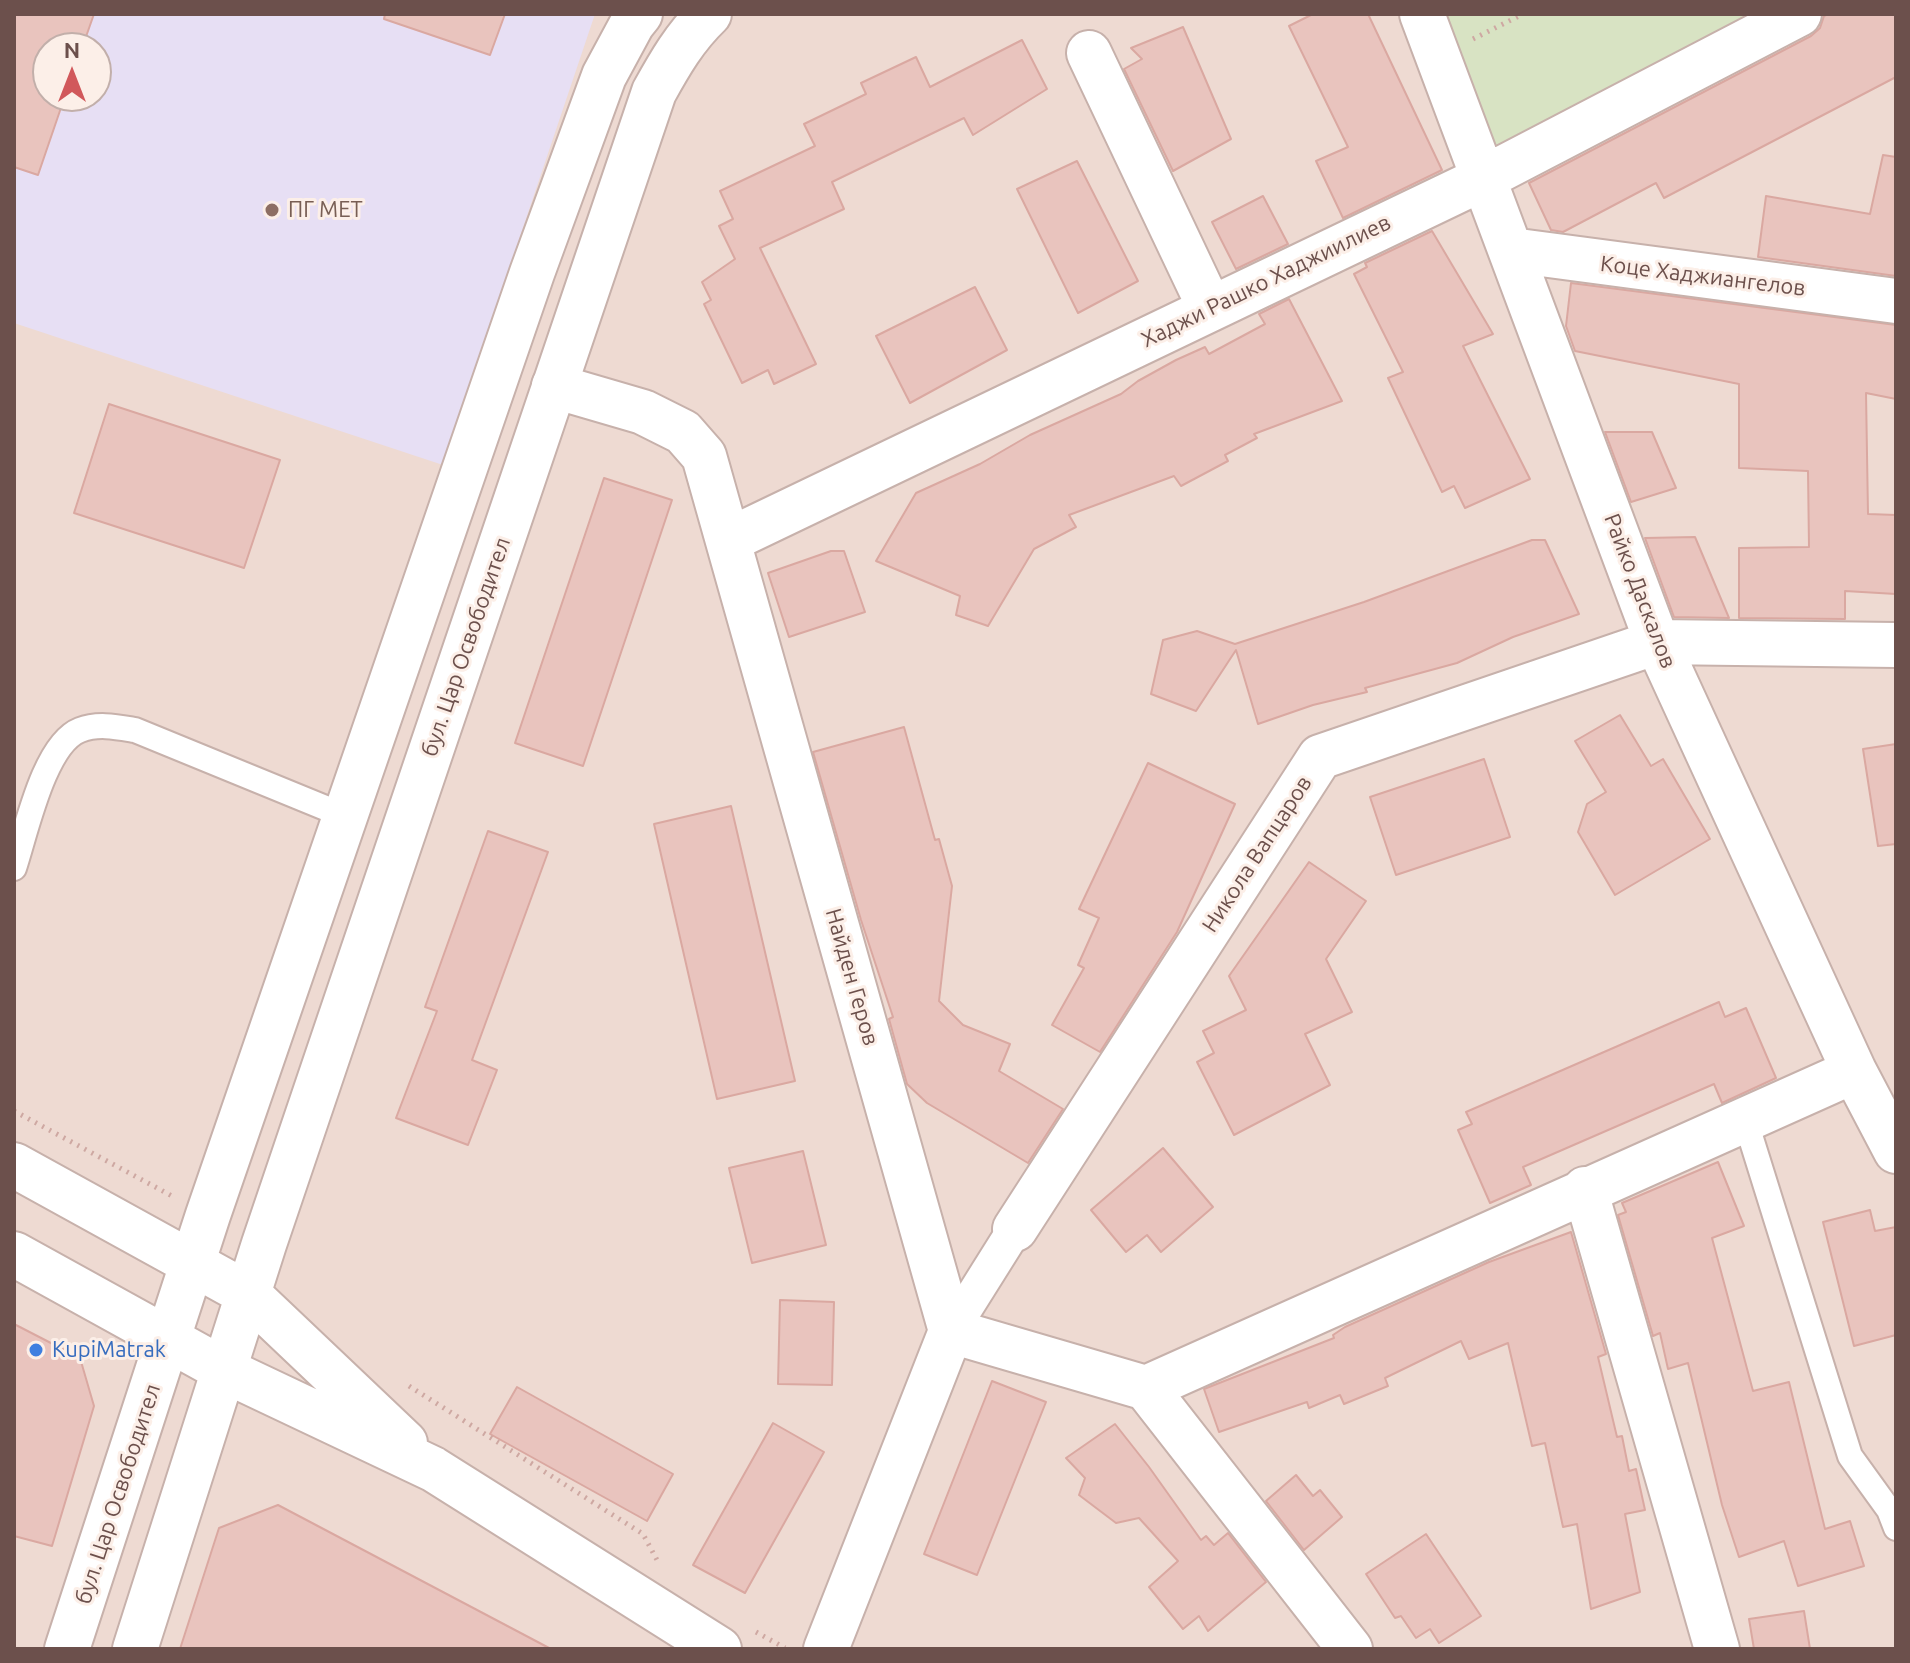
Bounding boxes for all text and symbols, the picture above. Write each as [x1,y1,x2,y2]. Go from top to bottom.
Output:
north arrow [32,32,112,112]
text: N [64,37,80,62]
place label: ПГ МЕТ [288,197,363,223]
marker: ПГ МЕТ [263,201,281,219]
street label: Хаджи Рашко Хаджиилиев [1137,209,1395,353]
street label: Коце Хаджиангелов [1599,250,1807,302]
street label: Райко Даскалов [1598,510,1682,672]
street label: бул. Цар Освободител [416,534,516,760]
street label: Никола Вапцаров [1197,771,1317,937]
street label: Найден Геров [820,905,884,1049]
place label: KupiMatrak [52,1337,166,1363]
marker: KupiMatrak [27,1341,45,1359]
street label: бул. Цар Освободител [70,1381,166,1607]

